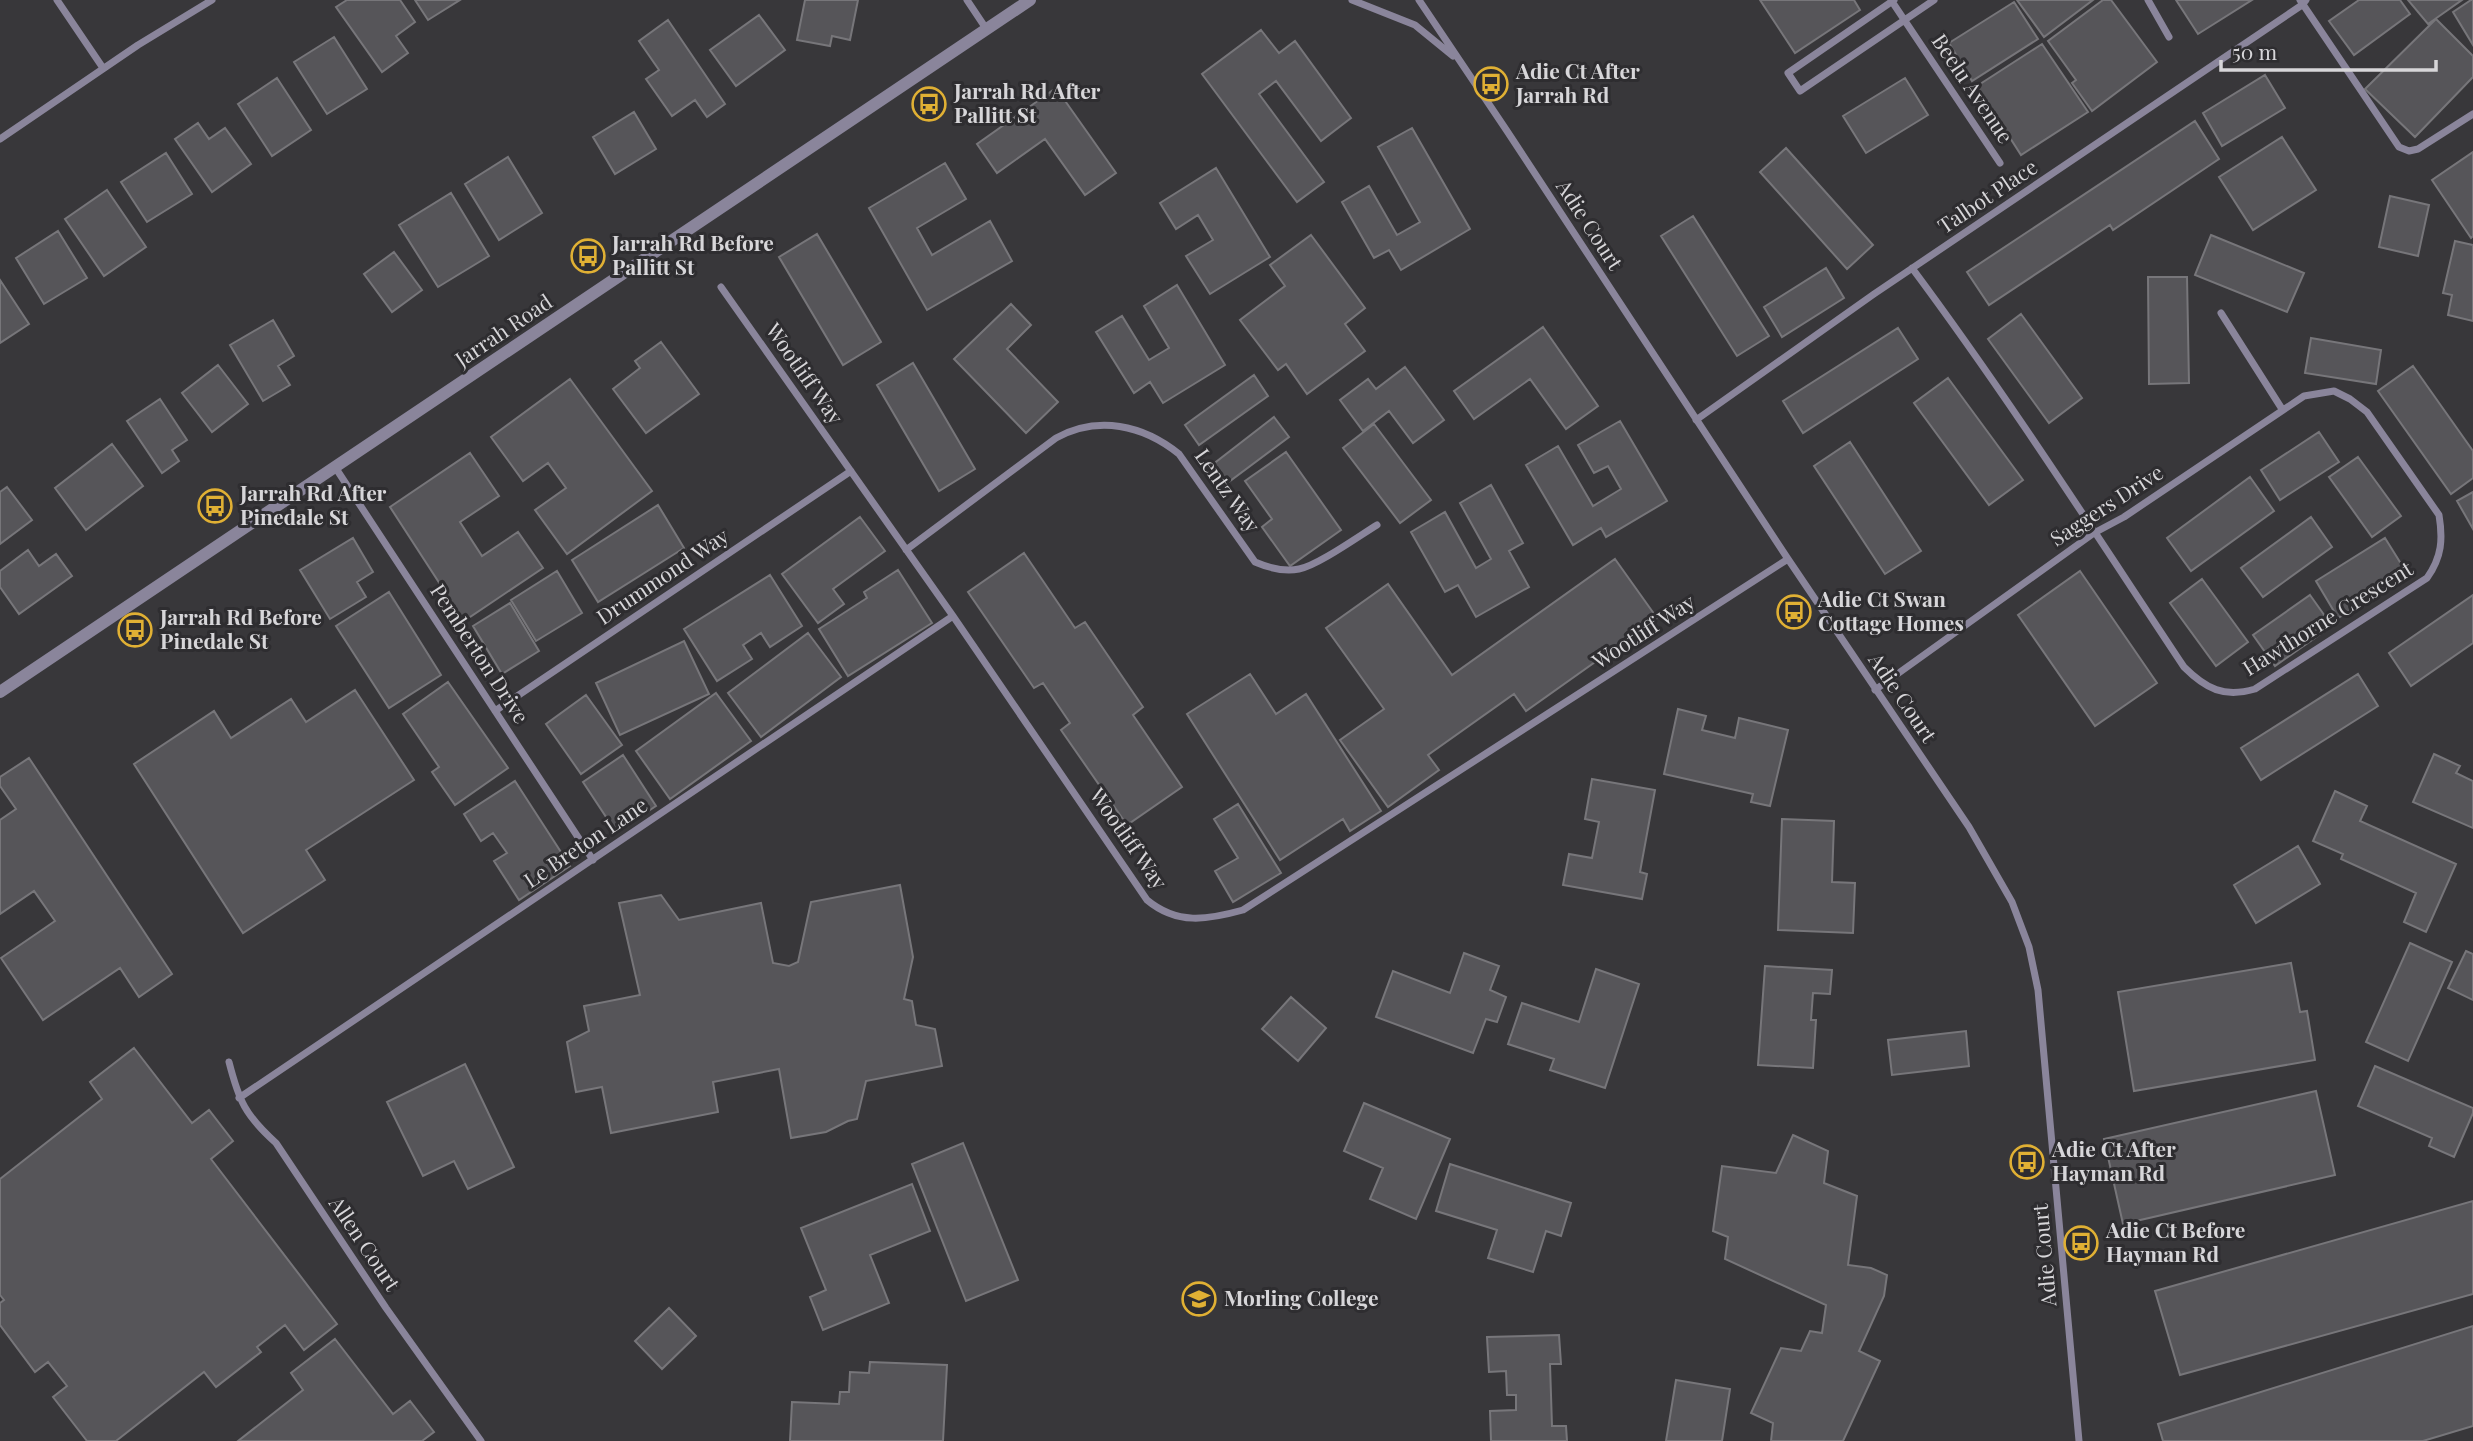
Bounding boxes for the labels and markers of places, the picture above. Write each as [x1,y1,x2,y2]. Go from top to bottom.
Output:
place label: Adie Ct After Jarrah Rd [1515,56,1640,108]
bus stop icon: Adie Ct After Jarrah Rd [1472,65,1510,103]
place label: Jarrah Rd After Pallitt St [953,76,1101,128]
bus stop icon: Jarrah Rd After Pallitt St [910,85,948,123]
place label: Jarrah Rd Before Pallitt St [611,228,774,280]
bus stop icon: Jarrah Rd Before Pallitt St [569,237,607,275]
place label: Jarrah Rd After Pinedale St [239,478,387,530]
bus stop icon: Jarrah Rd After Pinedale St [196,487,234,525]
place label: Adie Ct Swan Cottage Homes [1817,584,1964,636]
bus stop icon: Adie Ct Swan Cottage Homes [1775,593,1813,631]
place label: Jarrah Rd Before Pinedale St [159,602,322,654]
bus stop icon: Jarrah Rd Before Pinedale St [116,611,154,649]
place label: Adie Ct After Hayman Rd [2051,1134,2176,1186]
bus stop icon: Adie Ct After Hayman Rd [2008,1143,2046,1181]
place label: Adie Ct Before Hayman Rd [2105,1215,2245,1267]
bus stop icon: Adie Ct Before Hayman Rd [2062,1224,2100,1262]
school or university icon: Morling College [1180,1280,1218,1318]
place label: Morling College [1224,1283,1378,1311]

